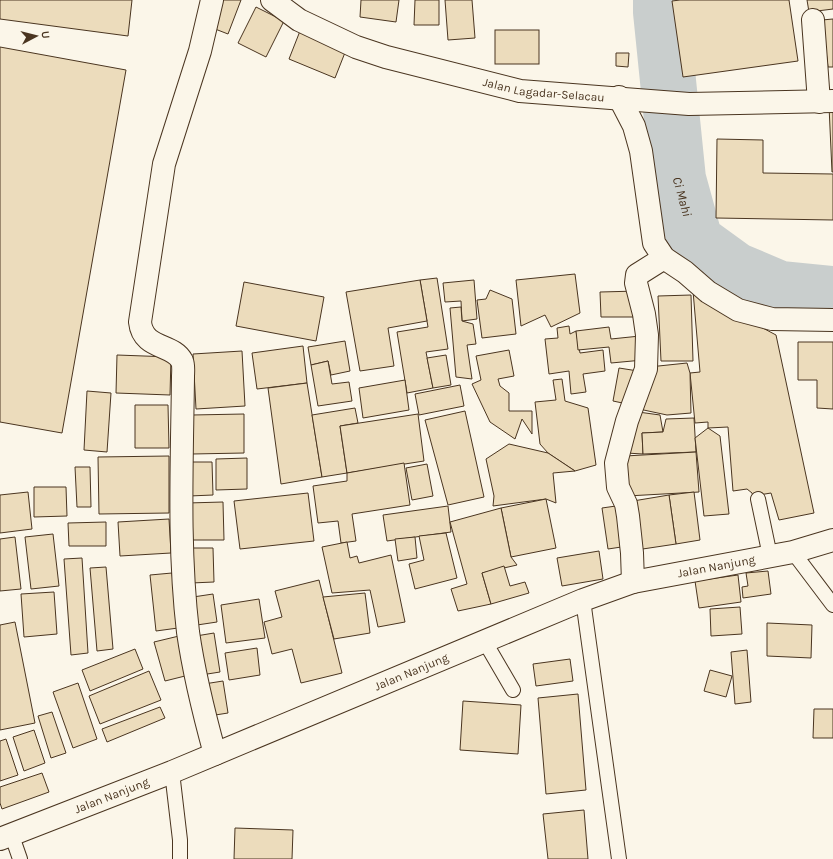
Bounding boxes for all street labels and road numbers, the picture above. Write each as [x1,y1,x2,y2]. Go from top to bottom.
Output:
street label: Jalan Lagadar-Selacau [481,75,605,104]
street label: Jalan Nanjung [676,552,756,581]
street label: Jalan Nanjung [372,650,451,694]
street label: Jalan Nanjung [73,775,151,816]

